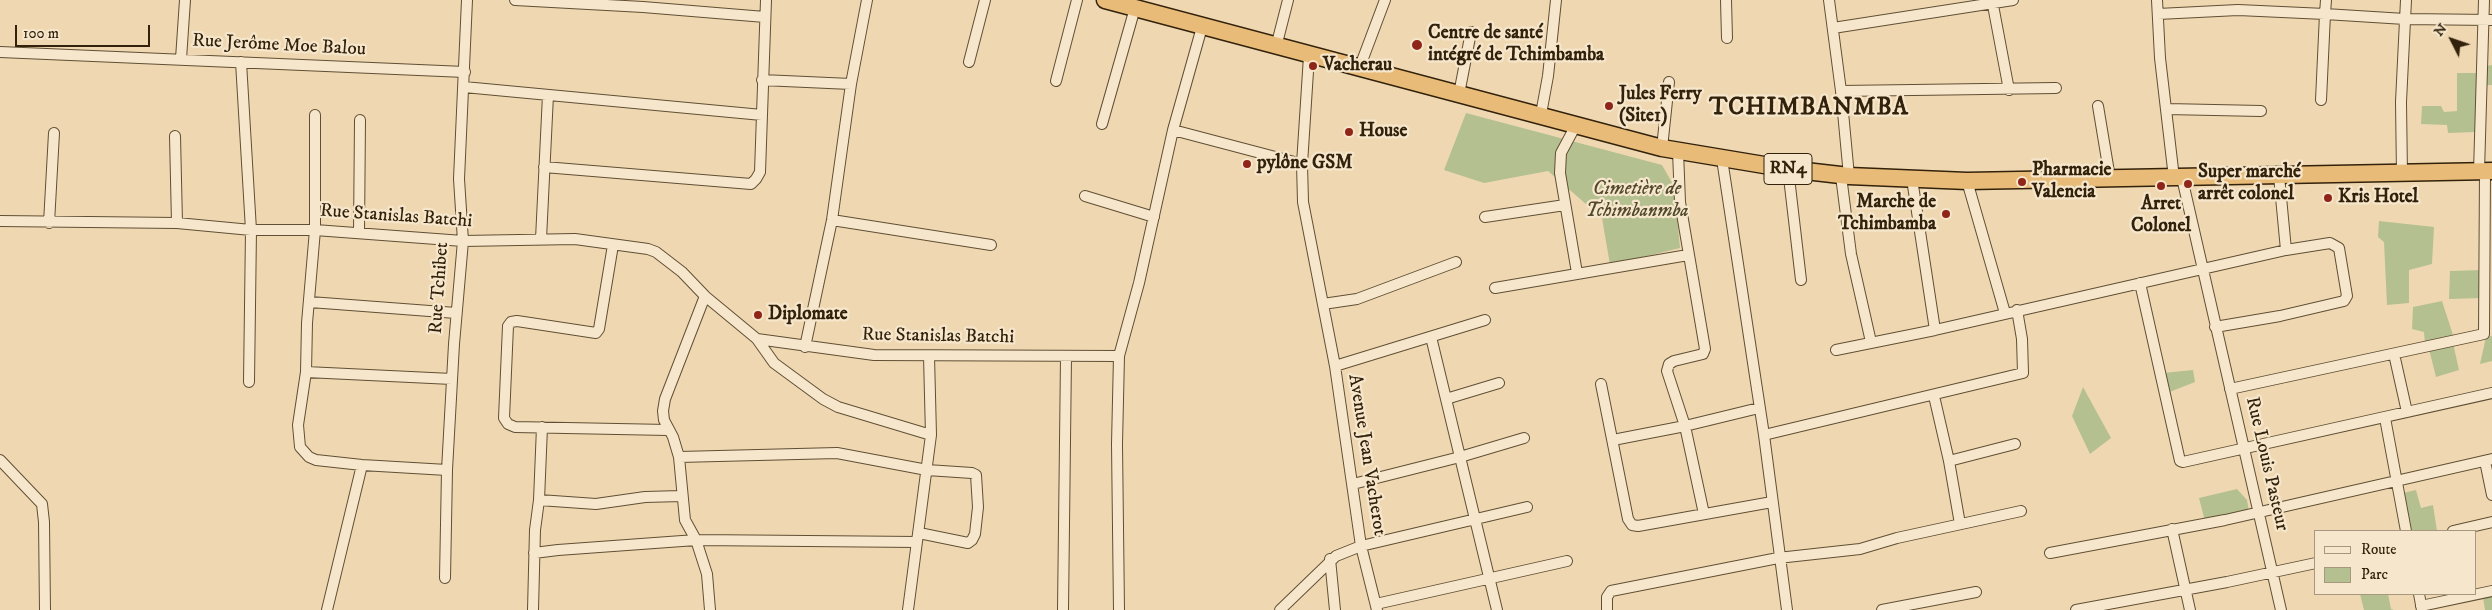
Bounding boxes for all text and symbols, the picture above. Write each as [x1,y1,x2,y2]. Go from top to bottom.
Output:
scale bar [18,15,152,47]
north arrow [2427,15,2477,65]
text: N [2430,20,2451,40]
place label: Centre de santé intégré de Tchimbamba [1428,23,1604,67]
text: 100 m [23,24,59,43]
street label: Rue Jerôme Moe Balou [192,30,366,62]
marker: Centre de santé intégré de Tchimbamba [1410,38,1424,52]
place label: Vacherau [1323,55,1392,77]
marker: Vacherau [1307,60,1319,72]
place label: Jules Ferry (Site1) [1619,84,1702,128]
district label: TCHIMBANMBA [1708,95,1910,123]
marker: Jules Ferry (Site1) [1603,100,1615,112]
place label: House [1359,121,1407,143]
marker: House [1343,126,1355,138]
place label: pylône GSM [1257,153,1353,175]
road number: RN4 [1764,153,1812,184]
marker: pylône GSM [1241,158,1253,170]
place label: Pharmacie Valencia [2032,160,2111,204]
place label: Super marché arrêt colonel [2198,162,2301,206]
marker: Pharmacie Valencia [2016,176,2028,188]
marker: Super marché arrêt colonel [2182,178,2194,190]
park label: Cimetière de Tchimbanmba [1585,179,1689,223]
marker: Arret Colonel [2155,180,2167,192]
place label: Kris Hotel [2338,187,2418,209]
place label: Marche de Tchimbamba [1838,192,1936,236]
marker: Kris Hotel [2322,192,2334,204]
place label: Arret Colonel [2131,194,2191,238]
street label: Rue Stanislas Batchi [319,200,473,234]
marker: Marche de Tchimbamba [1940,208,1952,220]
street label: Rue Tchibet [425,241,455,335]
place label: Diplomate [768,304,848,326]
marker: Diplomate [752,309,764,321]
street label: Rue Stanislas Batchi [862,324,1014,350]
street label: Avenue Jean Vacherot [1342,373,1390,537]
street label: Rue Louis Pasteur [2240,395,2292,533]
legend [2314,530,2477,595]
text: Route [2361,540,2396,559]
text: Parc [2361,565,2388,584]

